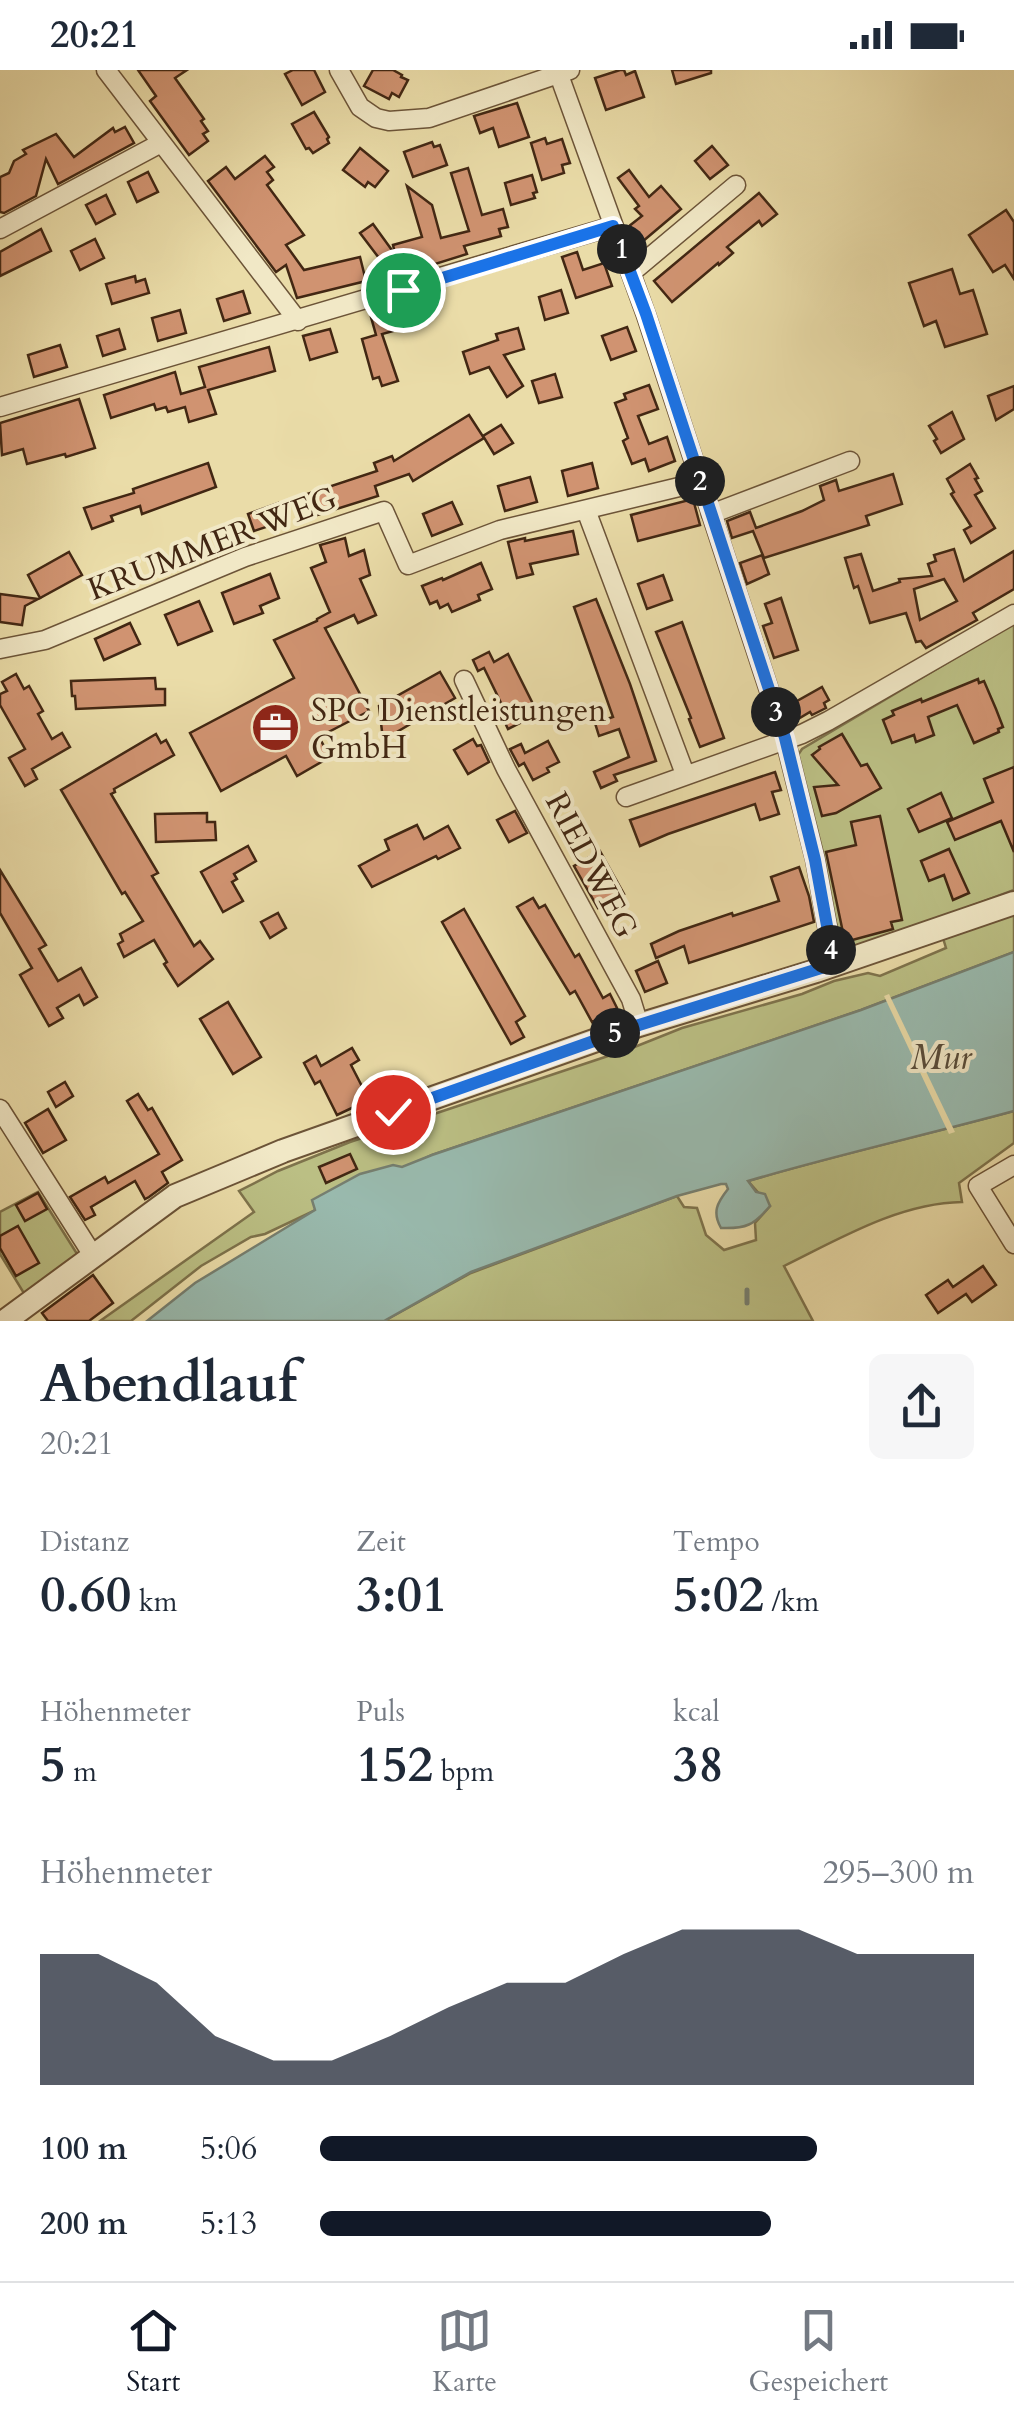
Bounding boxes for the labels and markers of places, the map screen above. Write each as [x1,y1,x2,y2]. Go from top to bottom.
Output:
pin: 1 [597,224,647,274]
pin [361,248,446,333]
pin: 2 [675,456,725,506]
pin: 3 [751,687,801,737]
place label: SPC Dienstleistungen GmbH [311,689,606,770]
office icon: SPC Dienstleistungen GmbH [250,702,302,754]
pin: 4 [806,925,856,975]
pin: 5 [590,1008,640,1058]
pin [351,1070,436,1155]

